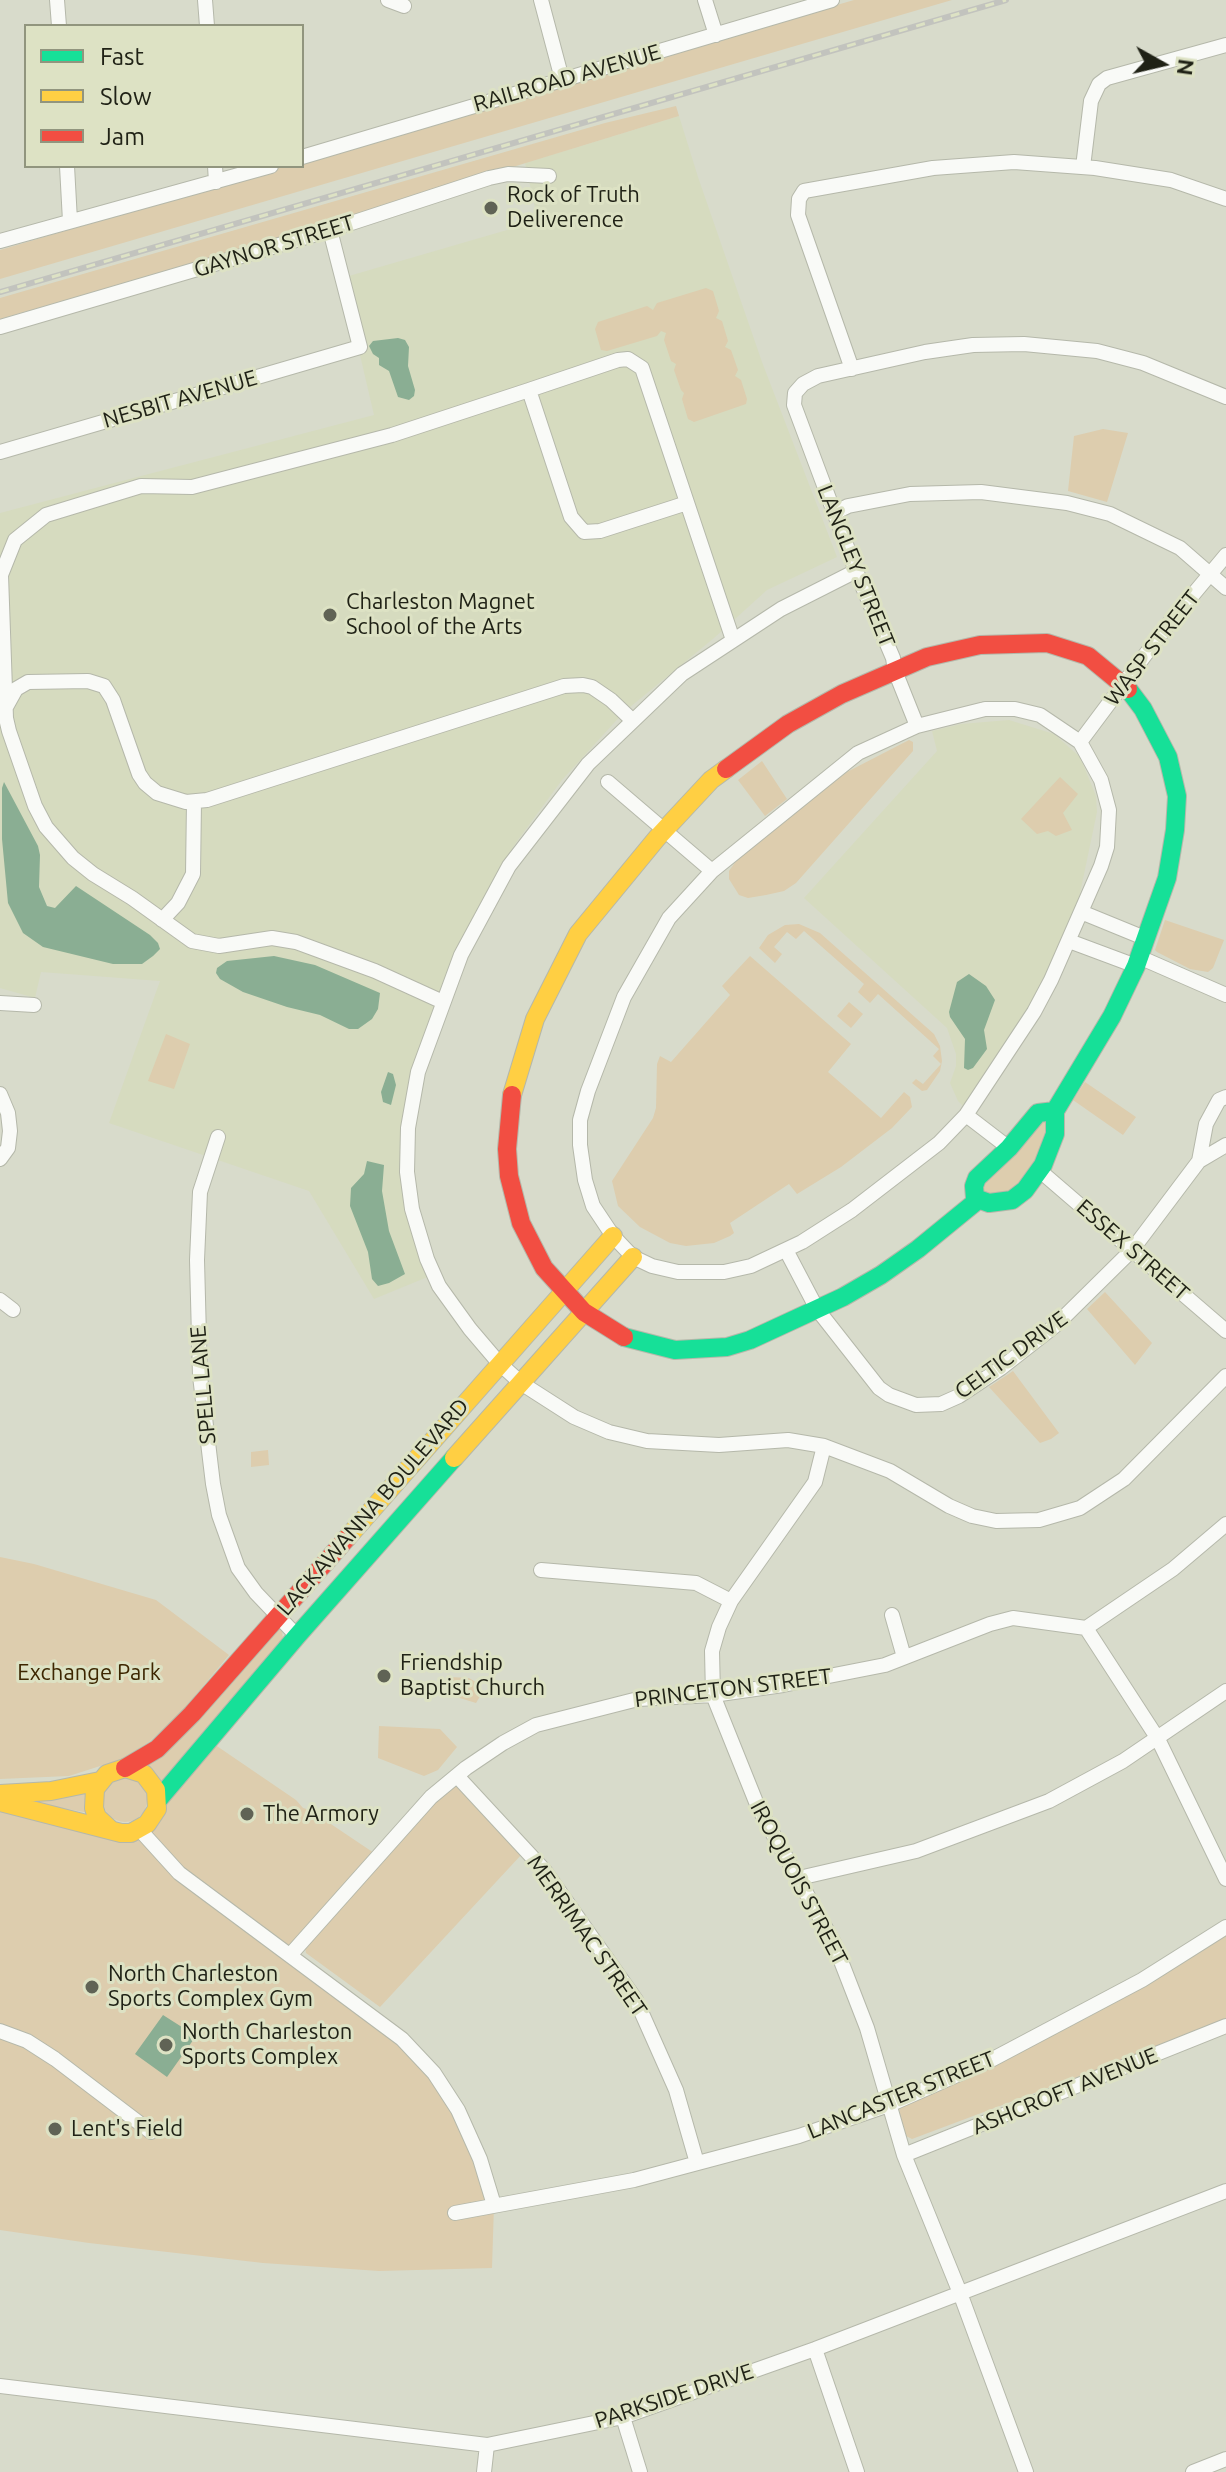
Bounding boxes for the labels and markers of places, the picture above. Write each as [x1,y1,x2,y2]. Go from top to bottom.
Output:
place label: Rock of Truth Deliverence [507,182,640,234]
marker: Rock of Truth Deliverence [482,199,500,217]
place label: Charleston Magnet School of the Arts [346,589,535,640]
marker: Charleston Magnet School of the Arts [321,606,339,624]
place label: Friendship Baptist Church [400,1650,545,1702]
marker: Friendship Baptist Church [375,1667,393,1685]
place label: The Armory [263,1801,379,1827]
marker: The Armory [238,1805,256,1823]
place label: North Charleston Sports Complex Gym [108,1961,313,2012]
marker: North Charleston Sports Complex Gym [83,1978,101,1996]
place label: North Charleston Sports Complex [182,2019,352,2070]
marker: North Charleston Sports Complex [157,2036,175,2054]
place label: Lent's Field [71,2116,183,2142]
marker: Lent's Field [46,2120,64,2138]

